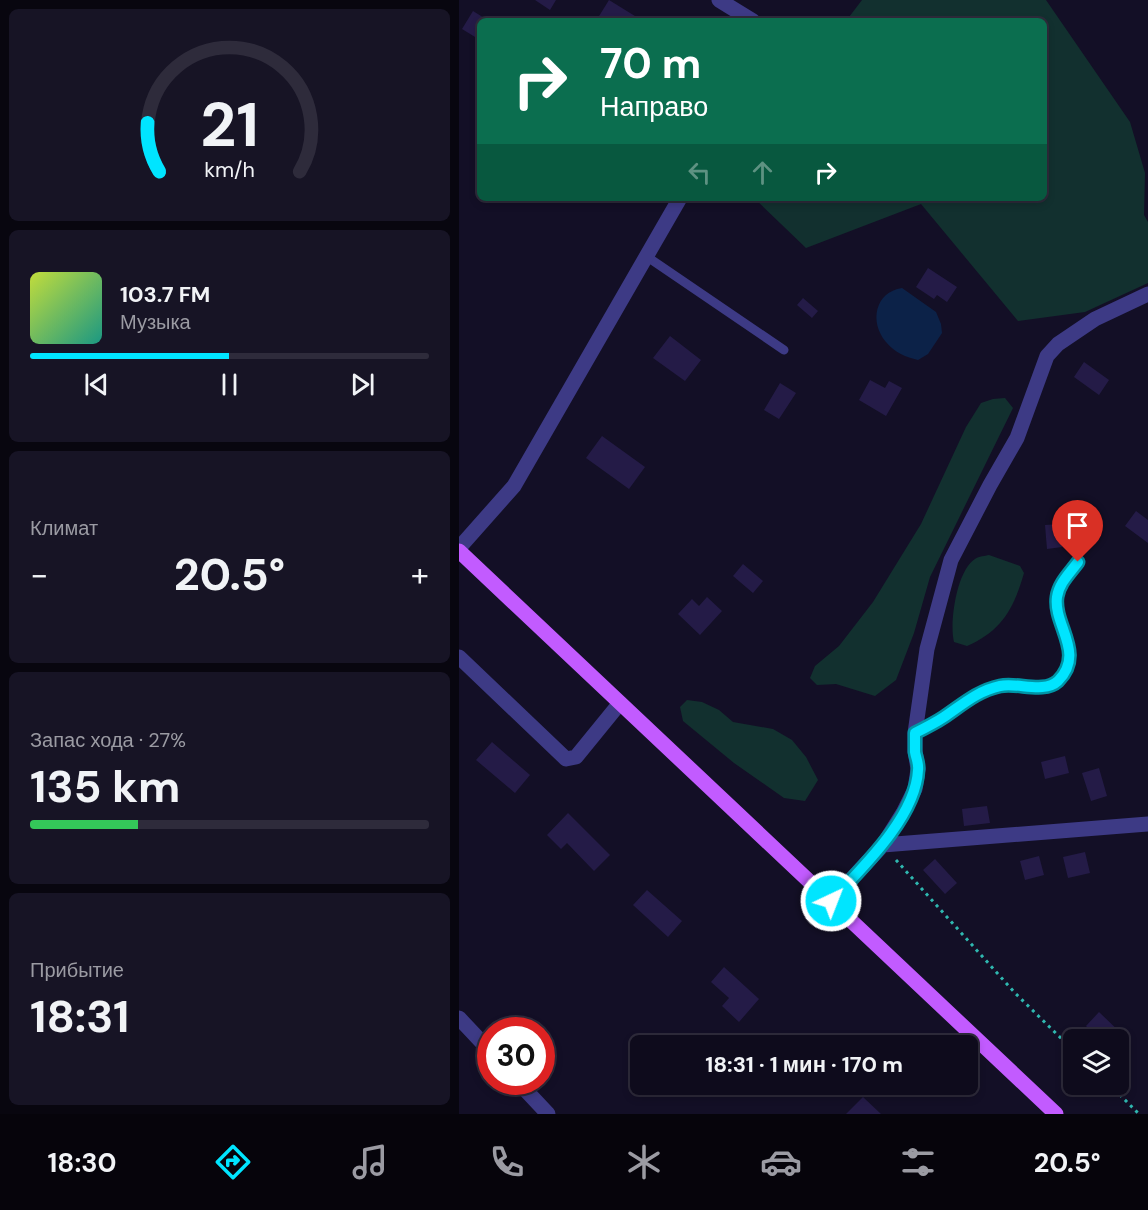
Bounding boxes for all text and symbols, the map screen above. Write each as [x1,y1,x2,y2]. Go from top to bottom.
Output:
text: 70 m [600,36,701,91]
icon: right [501,42,579,120]
text: 21 [200,84,259,165]
text: Направо [600,89,708,124]
text: km/h [204,156,255,184]
icon: left [683,156,716,189]
icon: ahead [746,156,779,189]
icon: right [809,156,842,189]
text: 103.7 FM [120,280,210,309]
text: Музыка [120,309,191,335]
icon: previous [80,368,113,401]
icon: pause [213,368,246,401]
icon: next [346,368,379,401]
pin [1052,500,1103,562]
icon: arrive [1061,509,1094,542]
text: Климат [30,515,98,541]
text: 20.5° [174,545,285,604]
text: − [30,553,48,596]
text: + [411,553,429,596]
text: Запас хода · 27% [30,727,186,753]
text: 135 km [30,757,180,816]
position arrow [799,869,863,933]
text: Прибытие [30,957,124,983]
text: 18:31 [30,987,130,1046]
speed limit sign: 30 [477,1017,555,1095]
map controls [1063,1029,1129,1095]
button: layers [1063,1029,1129,1095]
text: 18:31 · 1 мин · 170 m [705,1050,903,1079]
icon: directions [212,1141,254,1183]
icon: music [349,1141,391,1183]
icon: phone [486,1141,528,1183]
icon: climate [623,1141,665,1183]
icon: car [760,1141,802,1183]
icon: filters [897,1141,939,1183]
text: 18:30 [48,1145,117,1180]
text: 20.5° [1034,1145,1100,1180]

